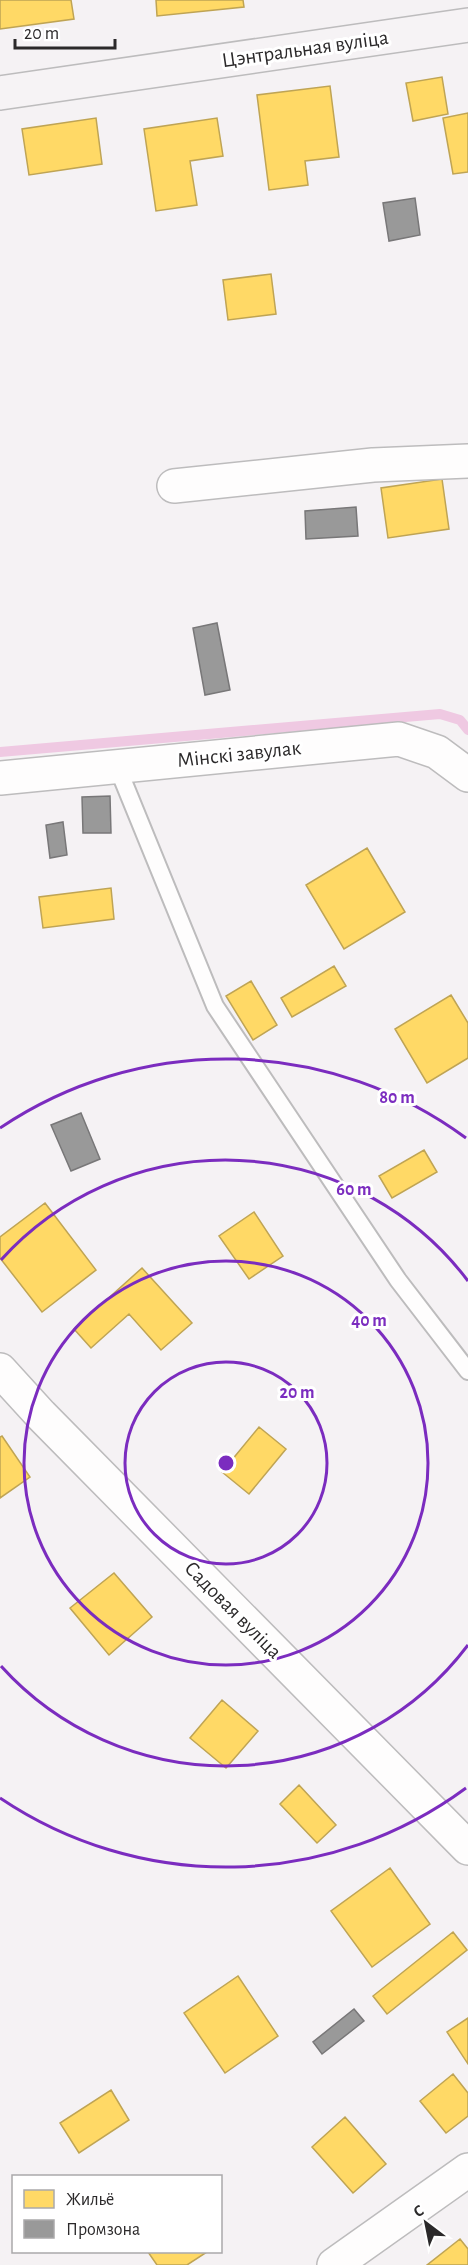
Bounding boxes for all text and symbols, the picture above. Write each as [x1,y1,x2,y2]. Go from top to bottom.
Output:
scale bar [15,12,116,50]
text: 20 m [24,25,59,43]
street label: Цэнтральная вуліца [220,27,390,71]
street label: Мінскі завулак [176,737,302,771]
text: 80 m [379,1089,415,1107]
text: 60 m [336,1181,372,1199]
text: 40 m [351,1312,387,1330]
text: 20 m [279,1384,315,1402]
centre of rings [216,1453,236,1473]
street label: Садовая вуліца [180,1557,286,1663]
legend [12,2175,222,2253]
text: Жильё [66,2191,114,2209]
north arrow [396,2193,456,2253]
text: С [411,2202,427,2220]
text: Промзона [66,2221,140,2239]

